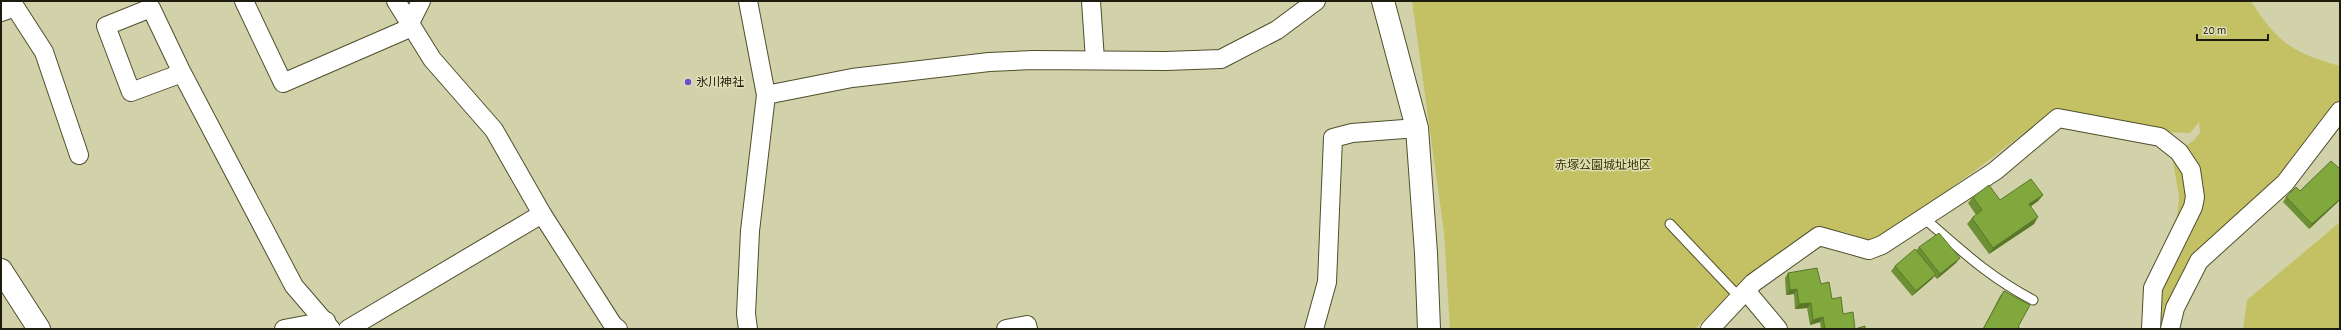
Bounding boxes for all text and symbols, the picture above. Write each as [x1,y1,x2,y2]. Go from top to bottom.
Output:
scale bar [2197,16,2268,42]
text: 20 m [2203,24,2226,36]
place label: 氷川神社 [696,75,744,88]
marker: 氷川神社 [683,77,693,87]
park label: 赤塚公園城址地区 [1555,159,1651,171]

